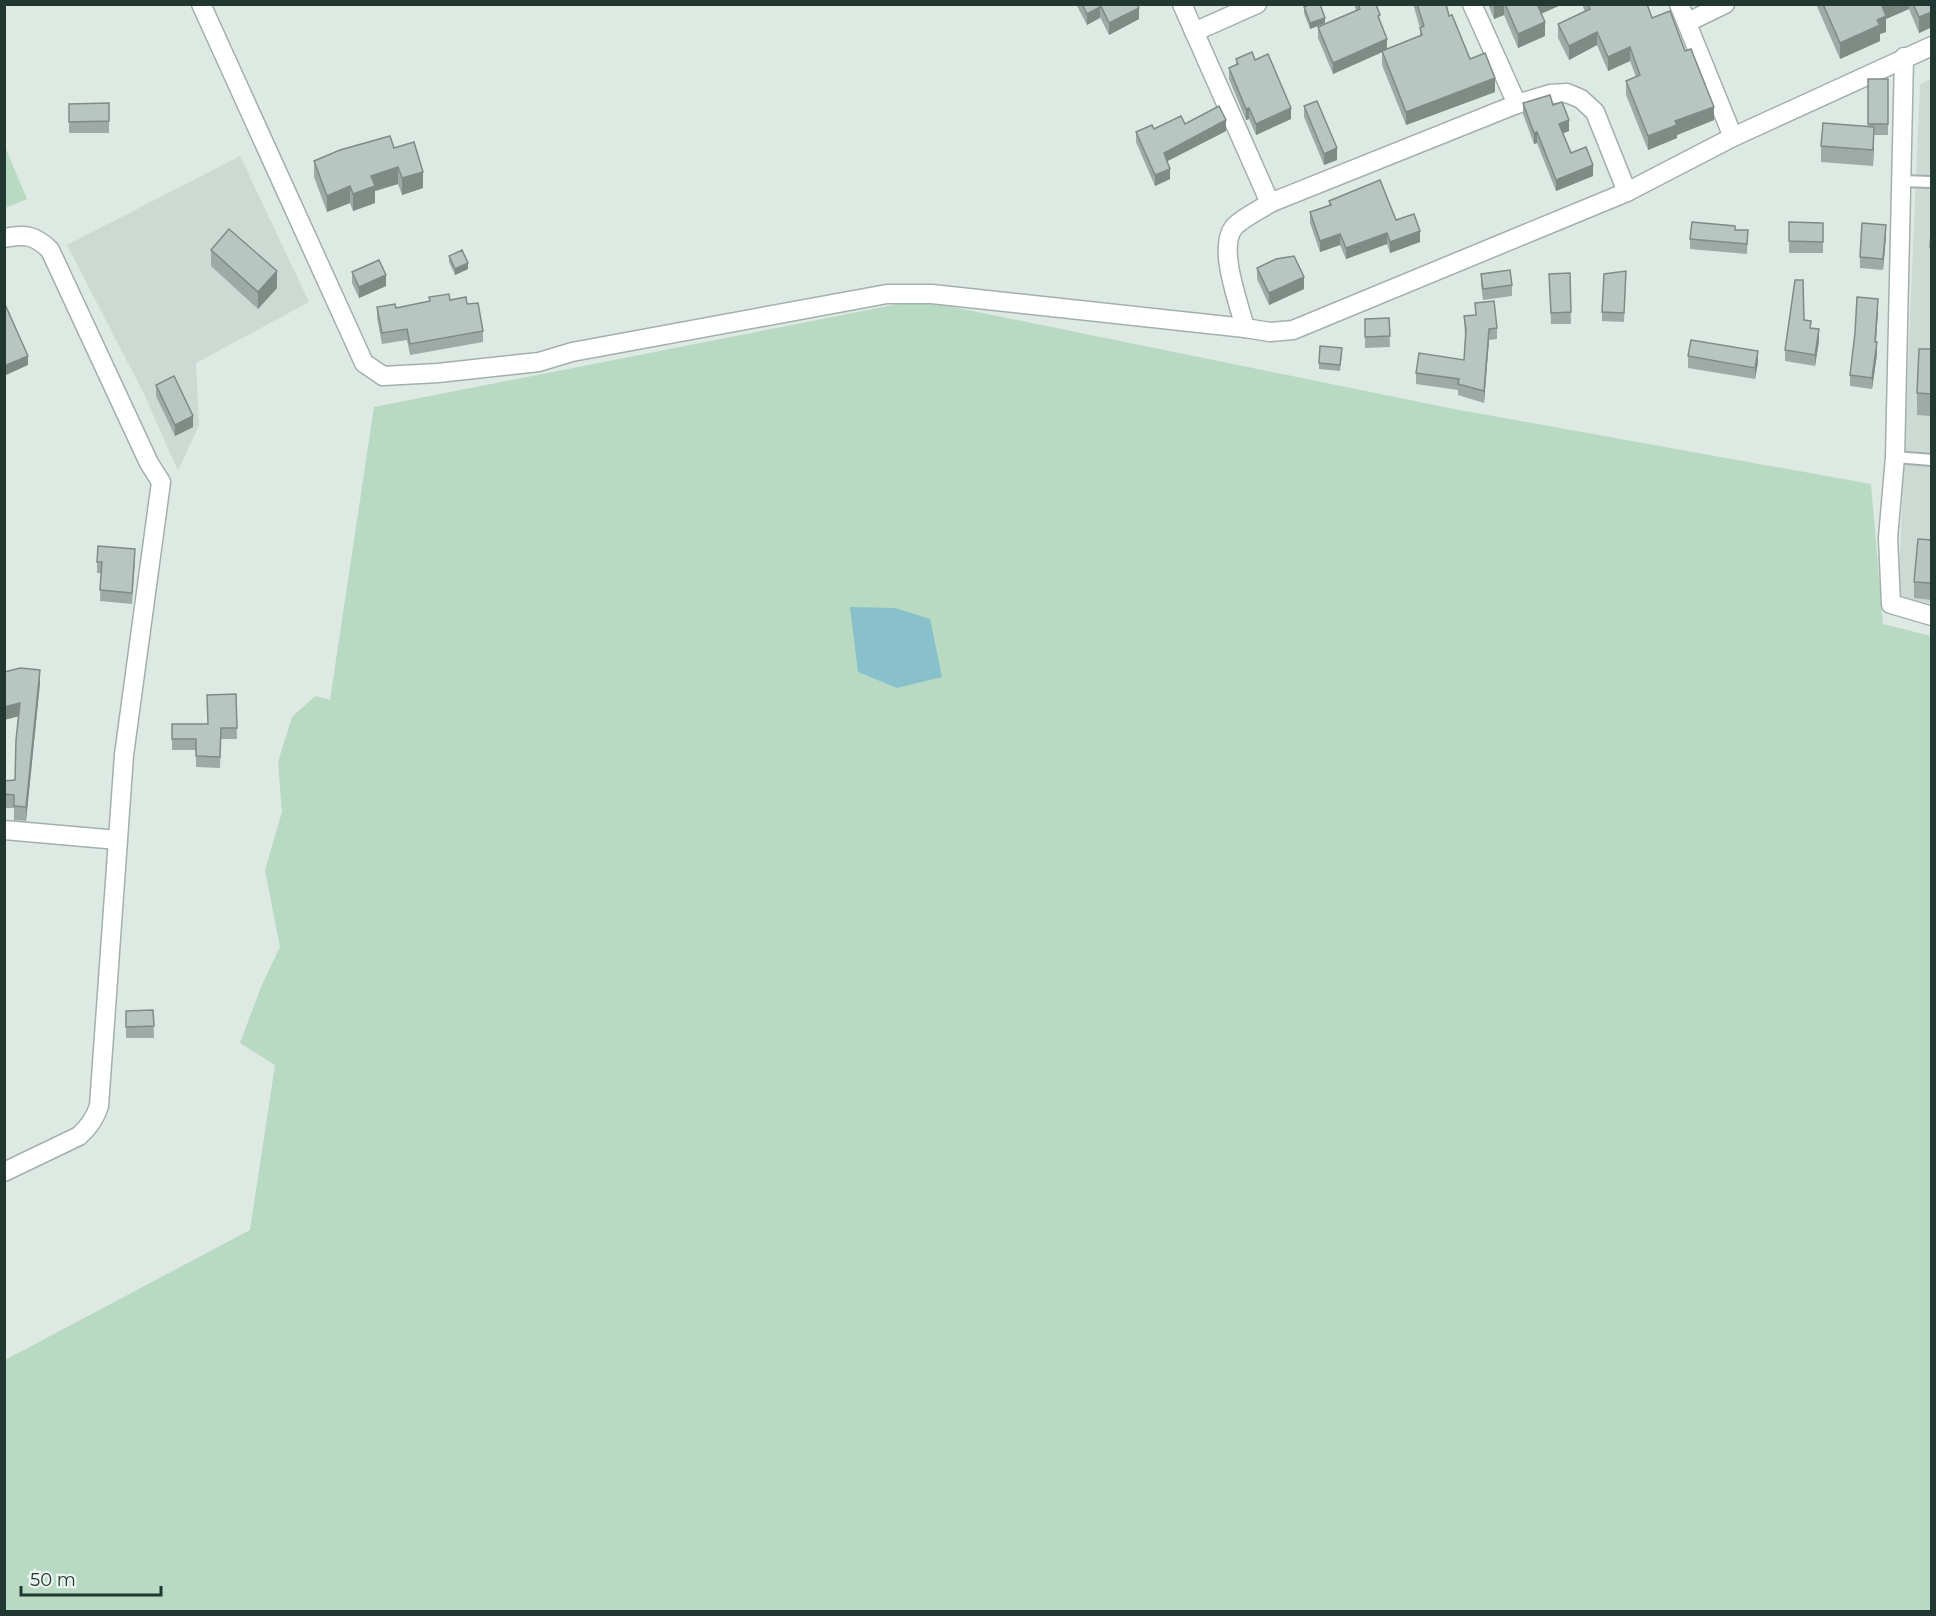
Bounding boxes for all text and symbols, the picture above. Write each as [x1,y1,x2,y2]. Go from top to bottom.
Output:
scale bar [21,1559,160,1597]
text: 50 m [30,1569,76,1591]

